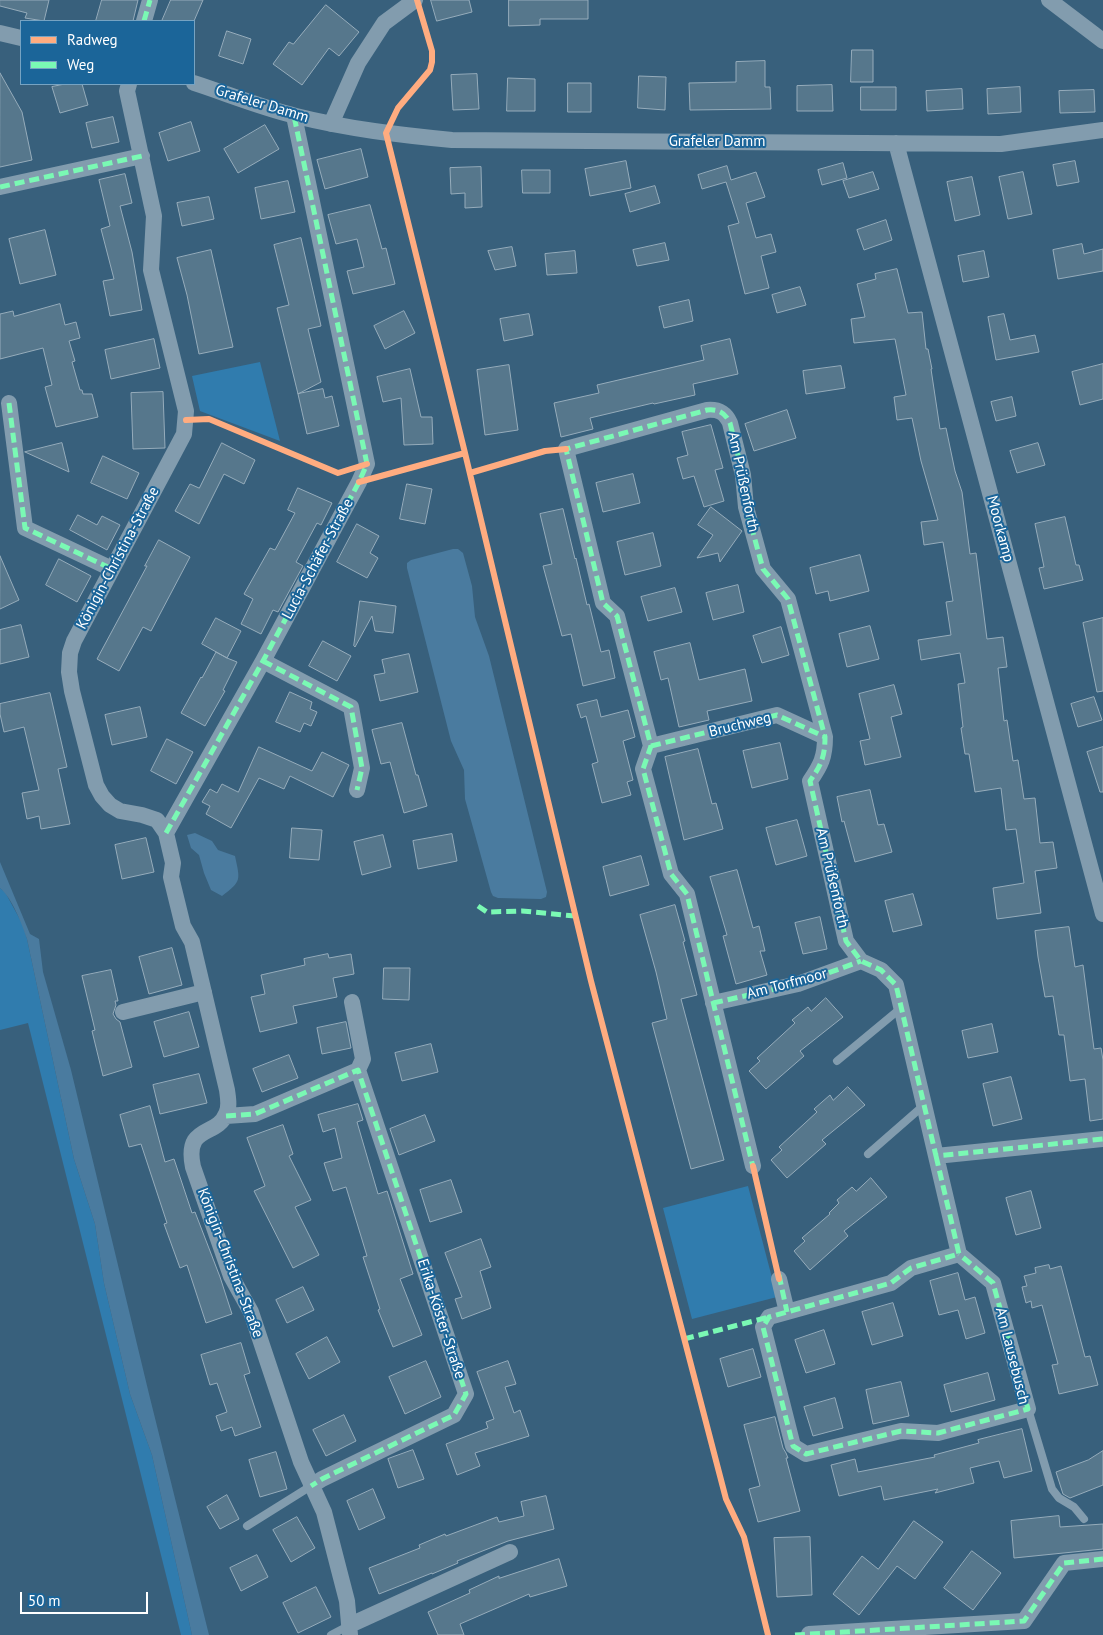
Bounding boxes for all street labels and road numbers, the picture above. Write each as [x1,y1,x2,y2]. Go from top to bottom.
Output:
street label: Grafeler Damm [213,81,311,127]
street label: Grafeler Damm [669,133,765,151]
street label: Am Prüßenforth [724,430,762,534]
street label: Königin-Christina-Straße [73,484,163,632]
street label: Moorkamp [983,494,1017,564]
street label: Lucia-Schäfer-Straße [279,495,357,623]
street label: Bruchweg [707,709,773,741]
street label: Am Prüßenforth [812,826,852,930]
street label: Am Torfmoor [745,965,829,1003]
street label: Königin-Christina-Straße [193,1186,267,1340]
street label: Erika-Köster-Straße [413,1257,469,1381]
street label: Am Lausebusch [991,1306,1033,1406]

